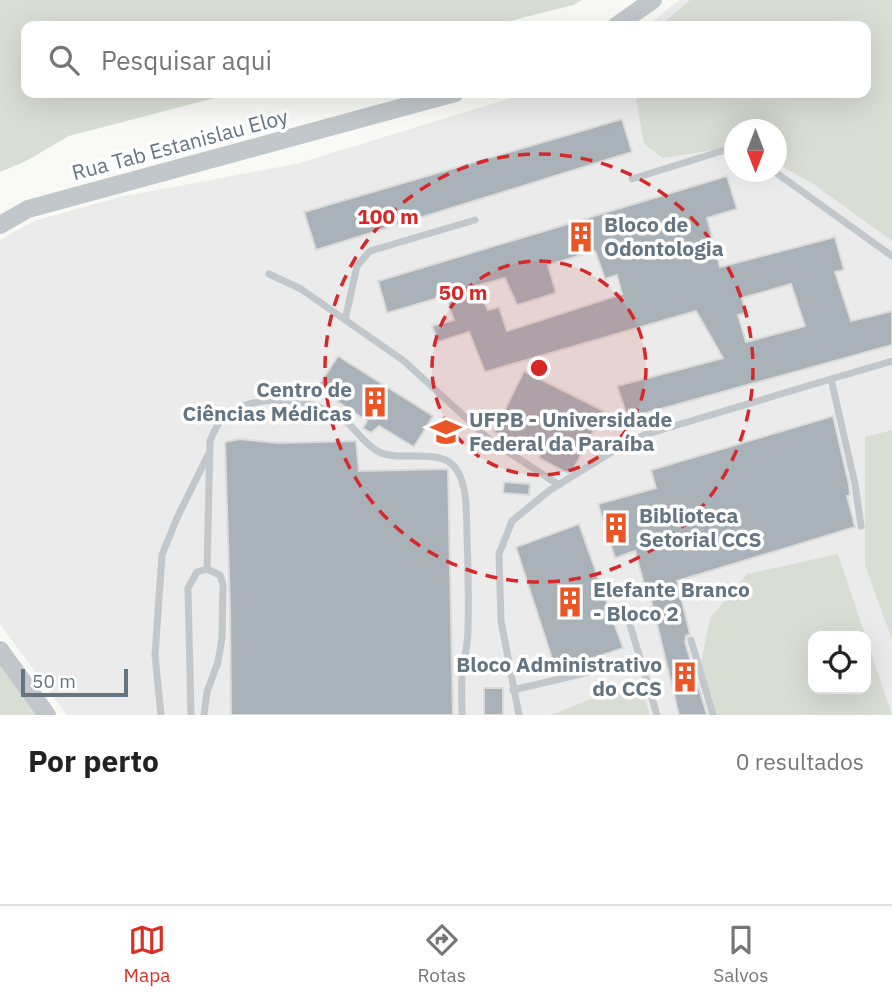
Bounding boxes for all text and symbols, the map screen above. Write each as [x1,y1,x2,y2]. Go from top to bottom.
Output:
search box [21,21,871,98]
icon: search [45,41,83,79]
text: Pesquisar aqui [101,43,272,77]
street label: Rua Tab Estanislau Eloy [69,102,291,186]
north arrow [724,119,787,182]
text: 100 m [357,202,419,230]
place label: Bloco de Odontologia [604,210,724,262]
building icon: Bloco de Odontologia [564,220,598,254]
text: 50 m [439,278,487,306]
centre of rings [527,356,551,380]
place label: Centro de Ciências Médicas [182,375,352,427]
building icon: Centro de Ciências Médicas [358,385,392,419]
place label: UFPB - Universidade Federal da Paraíba [469,405,673,457]
school or university icon: UFPB - Universidade Federal da Paraíba [429,415,463,449]
place label: Biblioteca Setorial CCS [639,501,762,553]
building icon: Biblioteca Setorial CCS [599,511,633,545]
place label: Elefante Branco - Bloco 2 [593,575,750,627]
building icon: Elefante Branco - Bloco 2 [553,585,587,619]
map controls [808,631,871,694]
button: locate [808,631,871,694]
place label: Bloco Administrativo do CCS [456,650,662,702]
building icon: Bloco Administrativo do CCS [668,660,702,694]
scale bar [21,666,128,698]
text: 50 m [32,669,76,693]
text: Por perto [28,741,159,780]
text: 0 resultados [736,746,864,776]
tab: Mapa [124,921,170,987]
tab: Rotas [417,921,466,987]
tab: Salvos [713,921,768,987]

